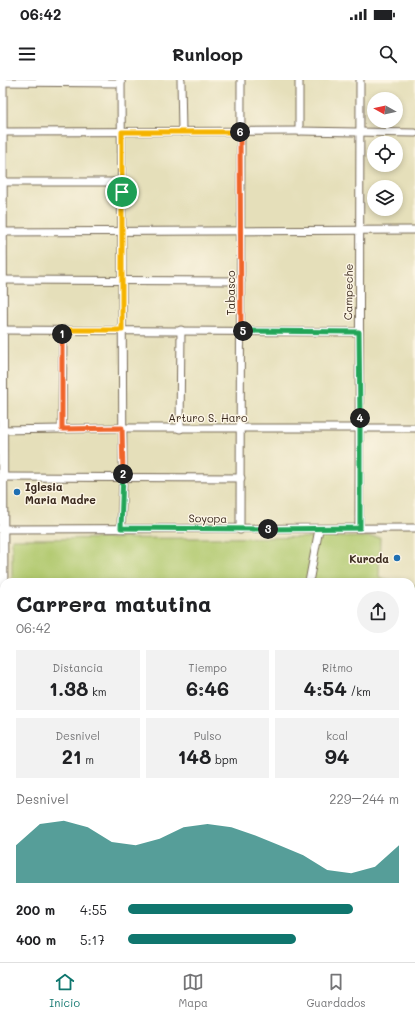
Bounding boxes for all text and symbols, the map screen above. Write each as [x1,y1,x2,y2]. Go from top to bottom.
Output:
text: 06:42 [20,4,61,24]
text: Runloop [172,42,243,66]
icon: menu [16,43,38,65]
icon: search [377,43,399,65]
north arrow [367,92,403,128]
map controls [367,92,403,216]
pin: 6 [230,122,250,142]
text: 6 [237,124,243,139]
button: locate [367,136,403,172]
pin [105,175,139,209]
button: layers [367,180,403,216]
icon: arrive [111,181,133,203]
street label: Campeche [340,263,356,320]
street label: Tabasco [223,270,238,316]
pin: 5 [233,321,253,341]
text: 5 [240,323,246,338]
pin: 1 [52,324,72,344]
text: 1 [60,326,64,341]
pin: 4 [350,408,370,428]
street label: Arturo S. Haro [168,410,248,425]
text: 4 [357,410,363,425]
pin: 2 [113,464,133,484]
text: 2 [120,466,126,481]
place label: Iglesia Maria Madre [25,479,96,507]
marker: Iglesia Maria Madre [12,487,22,497]
street label: Soyopa [189,510,228,526]
pin: 3 [258,519,278,539]
text: 3 [265,521,271,536]
place label: Kuroda [349,551,389,566]
marker: Kuroda [392,553,402,563]
text: Carrera matutina [16,589,211,618]
button: share [357,591,399,633]
text: 06:42 [16,619,51,636]
text: Distancia [52,660,103,675]
text: Tiempo [188,660,227,675]
text: Ritmo [322,660,352,675]
text: 1.38 [49,675,88,701]
text: 6:46 [186,675,229,701]
text: 4:54 [304,675,347,701]
text: km [88,684,107,699]
text: /km [347,684,371,699]
text: Desnivel [56,728,100,743]
text: Pulso [194,728,221,743]
text: kcal [326,728,348,743]
text: 21 [62,743,82,769]
text: 148 [177,743,211,769]
text: 94 [325,743,350,769]
text: m [82,752,94,767]
text: bpm [211,752,238,767]
text: Desnivel [16,790,69,807]
text: 229–244 m [329,790,399,807]
text: 200 m [16,901,55,918]
text: 4:55 [80,901,107,918]
text: 400 m [16,931,56,948]
text: 5:17 [80,931,105,948]
tab: Inicio [49,971,80,1010]
tab: Mapa [179,971,208,1010]
tab: Guardados [306,971,366,1010]

